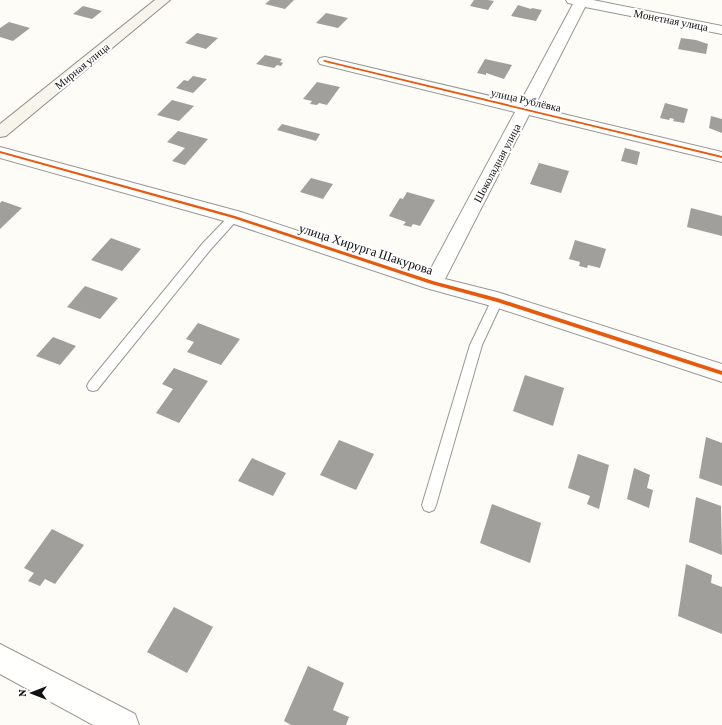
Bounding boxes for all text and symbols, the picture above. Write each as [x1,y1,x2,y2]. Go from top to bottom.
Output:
street label: Монетная улица [633,7,709,33]
street label: Мирная улица [52,40,112,92]
street label: улица Рублёвка [490,86,562,114]
street label: Шоколадная улица [471,121,523,205]
street label: улица Хирурга Шакурова [297,220,435,278]
north arrow [12,673,52,713]
text: N [16,689,28,697]

